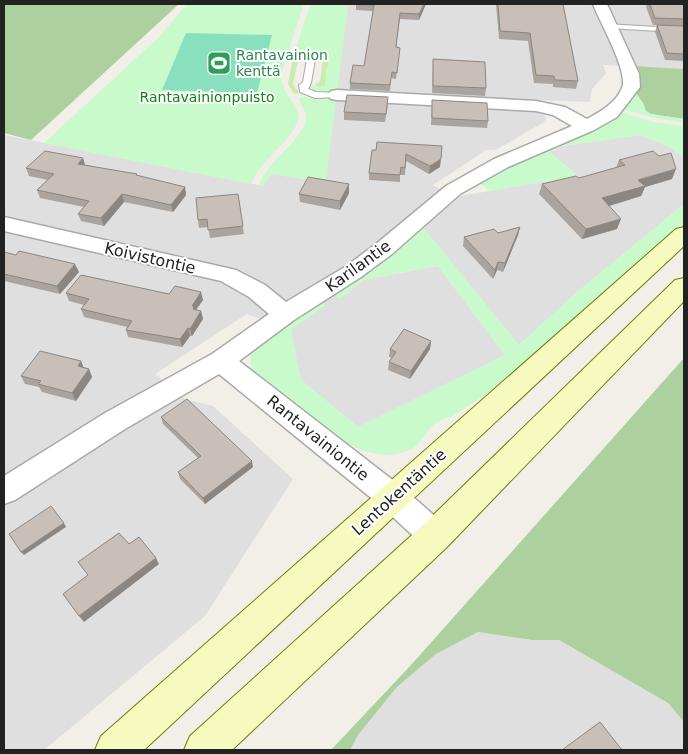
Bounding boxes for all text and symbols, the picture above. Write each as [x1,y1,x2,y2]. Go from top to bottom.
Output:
place label: Rantavainion kenttä [236,47,328,79]
sports icon: Rantavainion kenttä [206,50,232,76]
park label: Rantavainionpuisto [140,89,274,105]
street label: Karilantie [322,236,394,296]
street label: Koivistontie [103,238,197,278]
street label: Rantavainiontie [263,391,373,485]
street label: Lentokentäntie [348,445,450,539]

